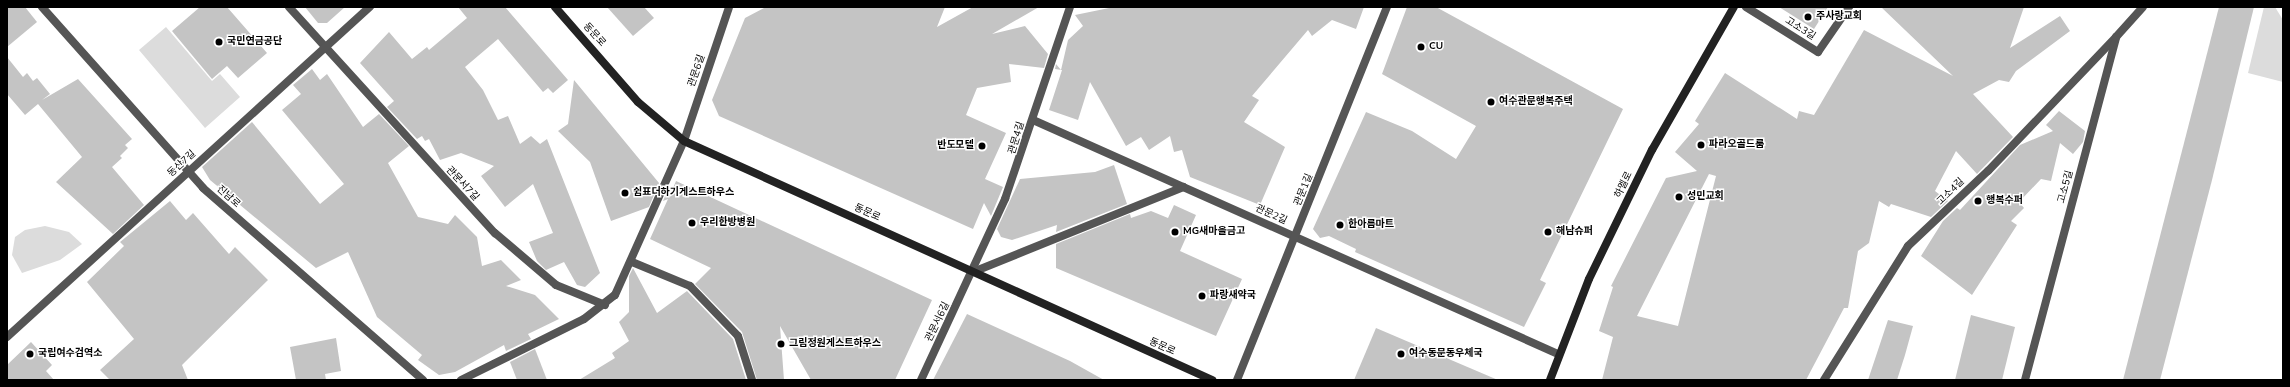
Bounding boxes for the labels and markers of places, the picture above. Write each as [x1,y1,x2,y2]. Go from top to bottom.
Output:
place label: 주사랑교회 [1816,11,1862,23]
marker: 주사랑교회 [1803,12,1813,22]
place label: 국민연금공단 [227,36,282,48]
marker: 국민연금공단 [214,37,224,47]
place label: CU [1429,41,1443,53]
marker: CU [1416,42,1426,52]
place label: 여수관문행복주택 [1499,96,1573,108]
marker: 여수관문행복주택 [1486,97,1496,107]
place label: 파라오골드룸 [1709,139,1764,151]
place label: 반도모텔 [937,140,974,152]
marker: 파라오골드룸 [1696,140,1706,150]
marker: 반도모텔 [977,141,987,151]
place label: 쉼표더하기게스트하우스 [633,187,734,199]
marker: 쉼표더하기게스트하우스 [620,188,630,198]
place label: 성민교회 [1687,191,1724,203]
marker: 성민교회 [1674,192,1684,202]
place label: 행복수퍼 [1986,195,2023,207]
marker: 행복수퍼 [1973,196,1983,206]
place label: 우리한방병원 [700,217,755,229]
marker: 우리한방병원 [687,218,697,228]
place label: 한아름마트 [1348,219,1394,231]
marker: 한아름마트 [1335,220,1345,230]
place label: MG새마을금고 [1183,226,1245,238]
place label: 해남슈퍼 [1556,226,1593,238]
marker: MG새마을금고 [1170,227,1180,237]
marker: 해남슈퍼 [1543,227,1553,237]
place label: 파랑새약국 [1210,290,1256,302]
marker: 파랑새약국 [1197,291,1207,301]
place label: 그림정원게스트하우스 [789,338,881,350]
marker: 그림정원게스트하우스 [776,339,786,349]
place label: 국립여수검역소 [38,348,102,360]
place label: 여수동문동우체국 [1409,348,1483,360]
marker: 국립여수검역소 [25,349,35,359]
marker: 여수동문동우체국 [1396,349,1406,359]

